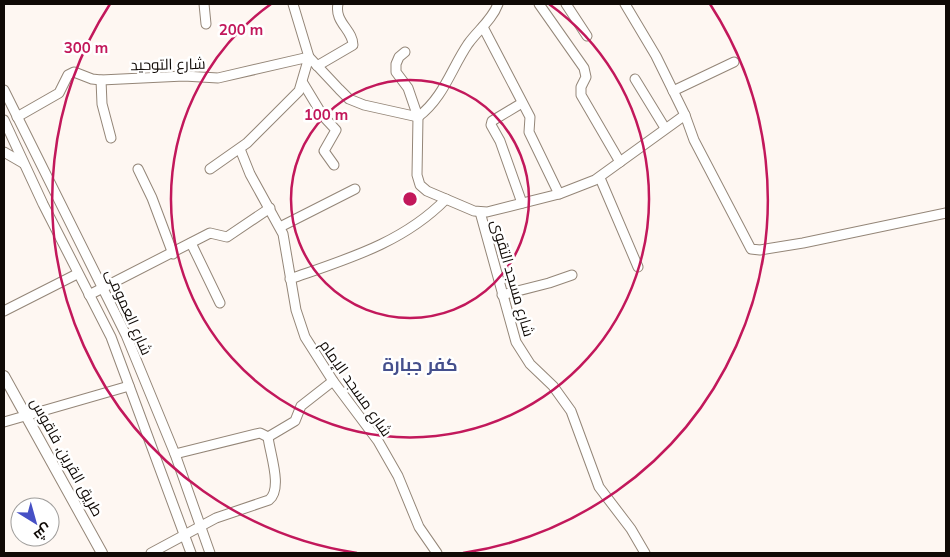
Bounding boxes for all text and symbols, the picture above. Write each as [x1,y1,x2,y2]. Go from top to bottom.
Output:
text: 200 m [219,20,263,39]
text: 300 m [64,38,108,57]
street label: شارع التوحيد [130,54,206,76]
text: 100 m [304,105,348,124]
centre of rings [401,190,419,208]
street label: شارع مسجد التقوى [485,217,539,339]
street label: شارع العمومى [100,266,156,359]
street label: شارع مسجد الإمام [314,336,396,441]
district label: كفر جبارة [382,353,458,376]
street label: طريق القرين, فاقوس [26,394,108,520]
north arrow [10,497,60,547]
text: ش [30,520,55,545]

